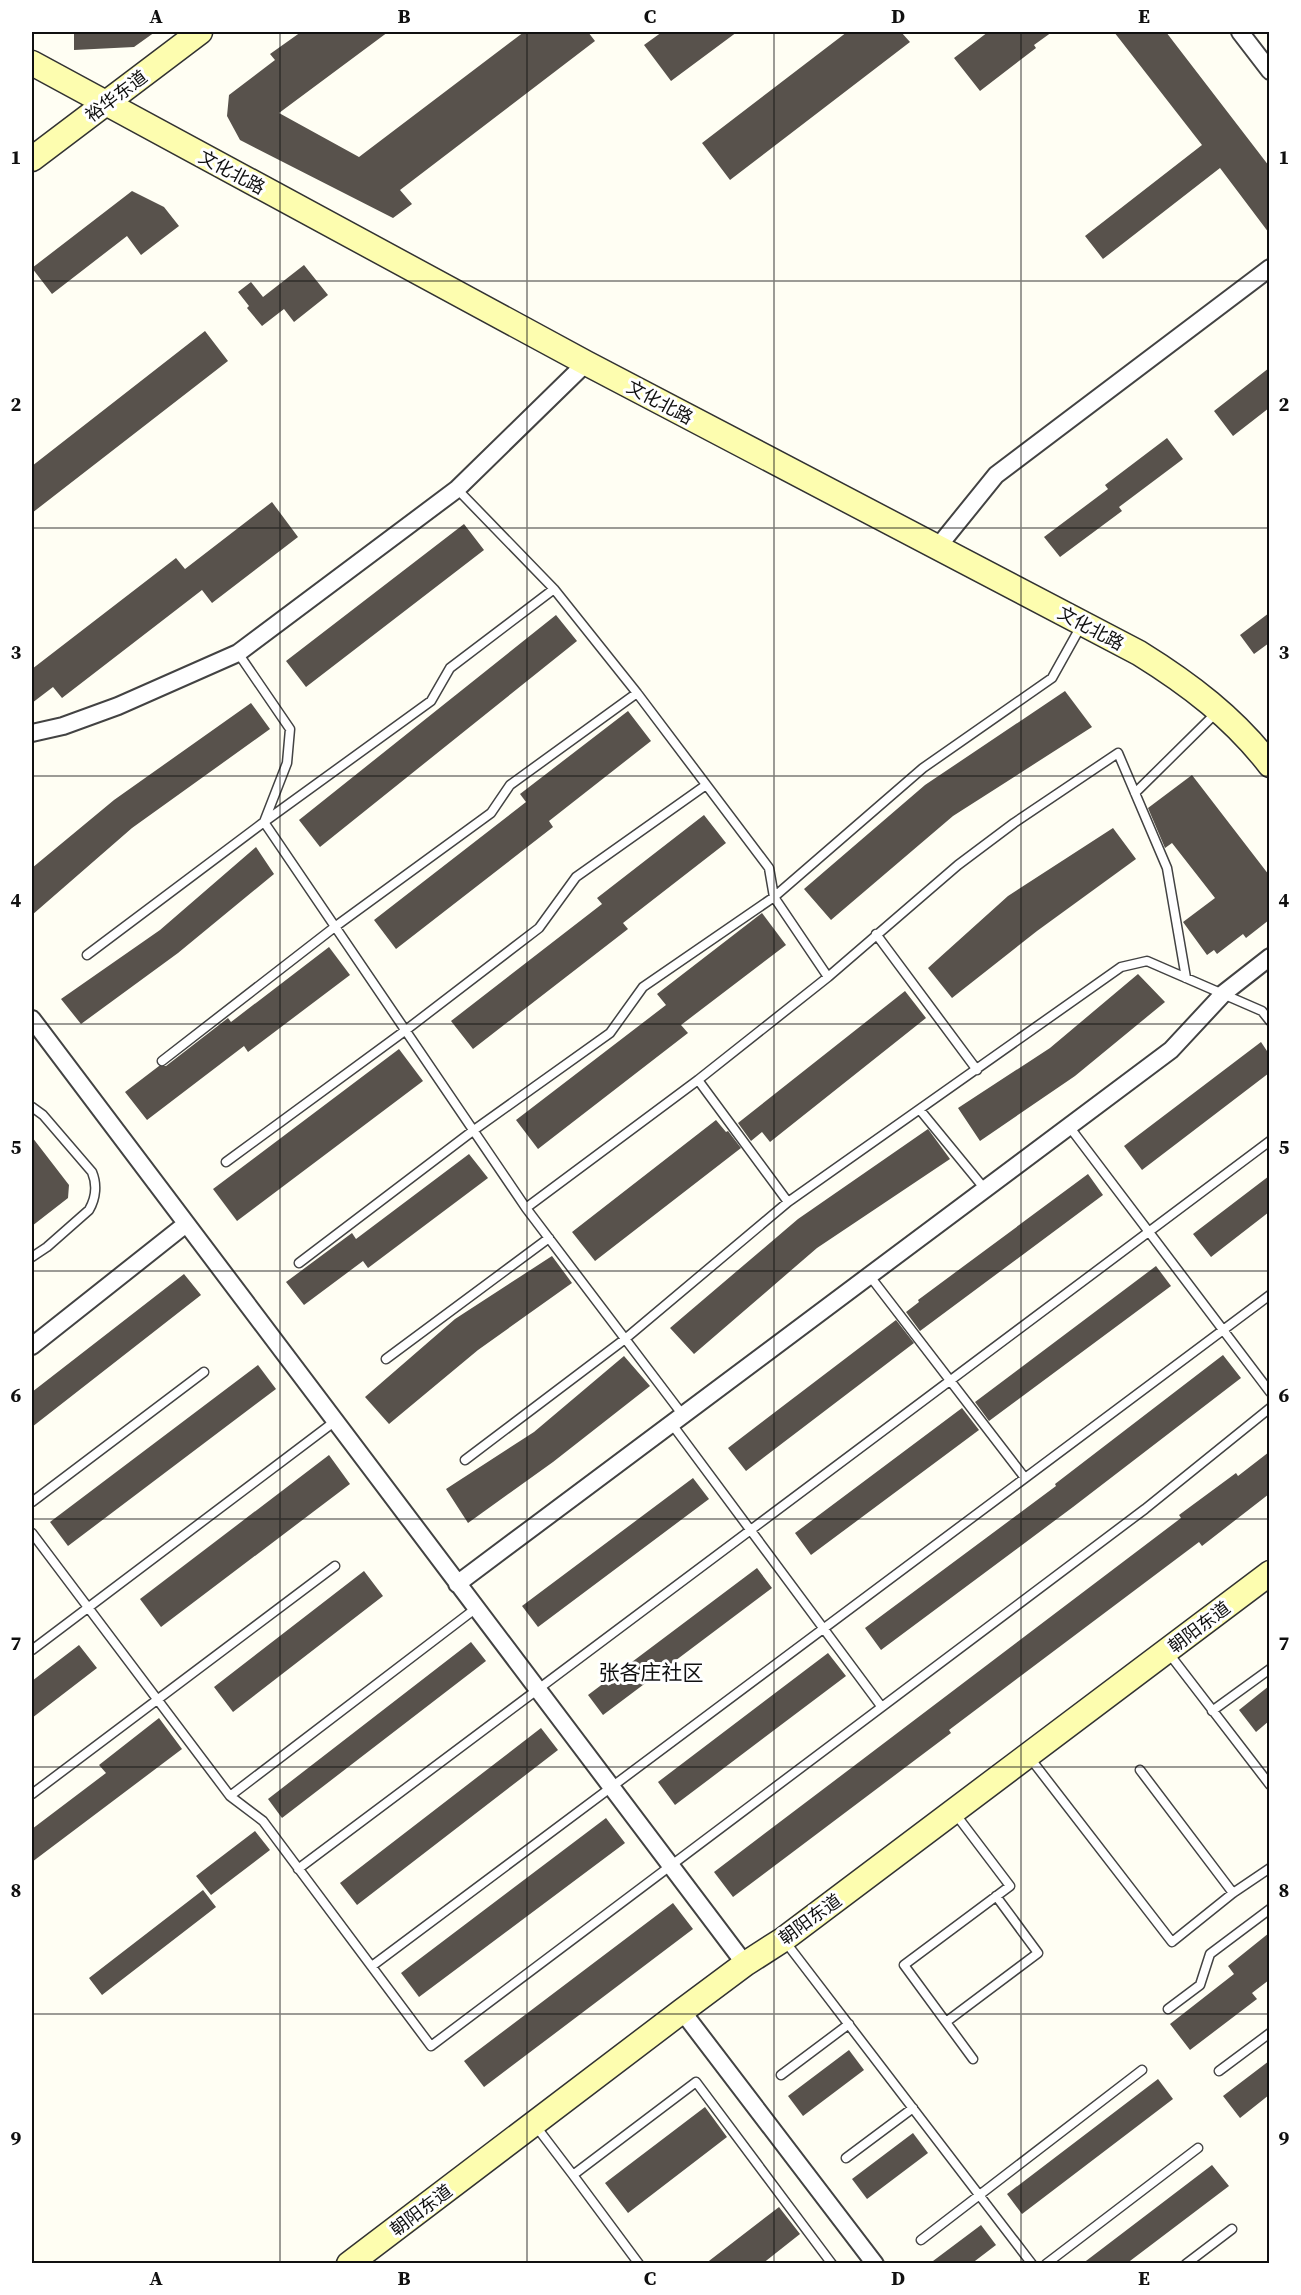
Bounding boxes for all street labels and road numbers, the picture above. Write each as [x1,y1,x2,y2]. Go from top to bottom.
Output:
street label: 裕华东道 [80,64,152,128]
street label: 文化北路 [194,144,270,200]
street label: 文化北路 [622,374,698,430]
street label: 文化北路 [1053,600,1129,656]
street label: 朝阳东道 [1163,1595,1235,1659]
street label: 朝阳东道 [774,1888,846,1950]
street label: 朝阳东道 [385,2178,457,2242]

